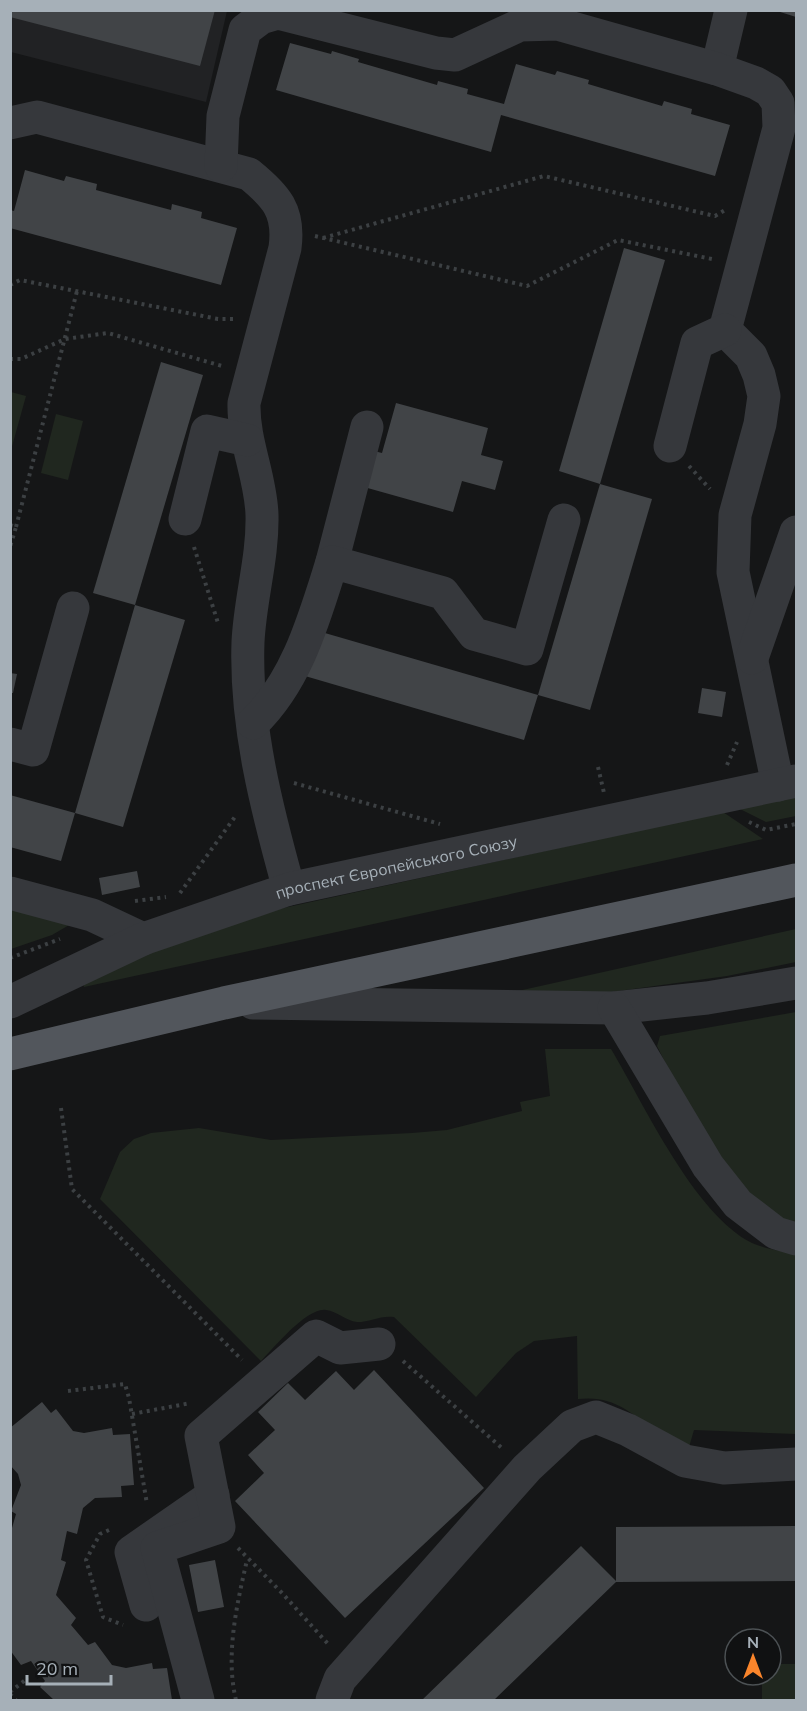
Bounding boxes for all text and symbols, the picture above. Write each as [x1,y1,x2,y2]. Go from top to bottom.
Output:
street label: проспект Європейського Союзу [273,831,519,903]
north arrow [723,1627,783,1687]
text: N [747,1632,759,1652]
scale bar [27,1648,111,1686]
text: 20 m [36,1657,78,1680]

